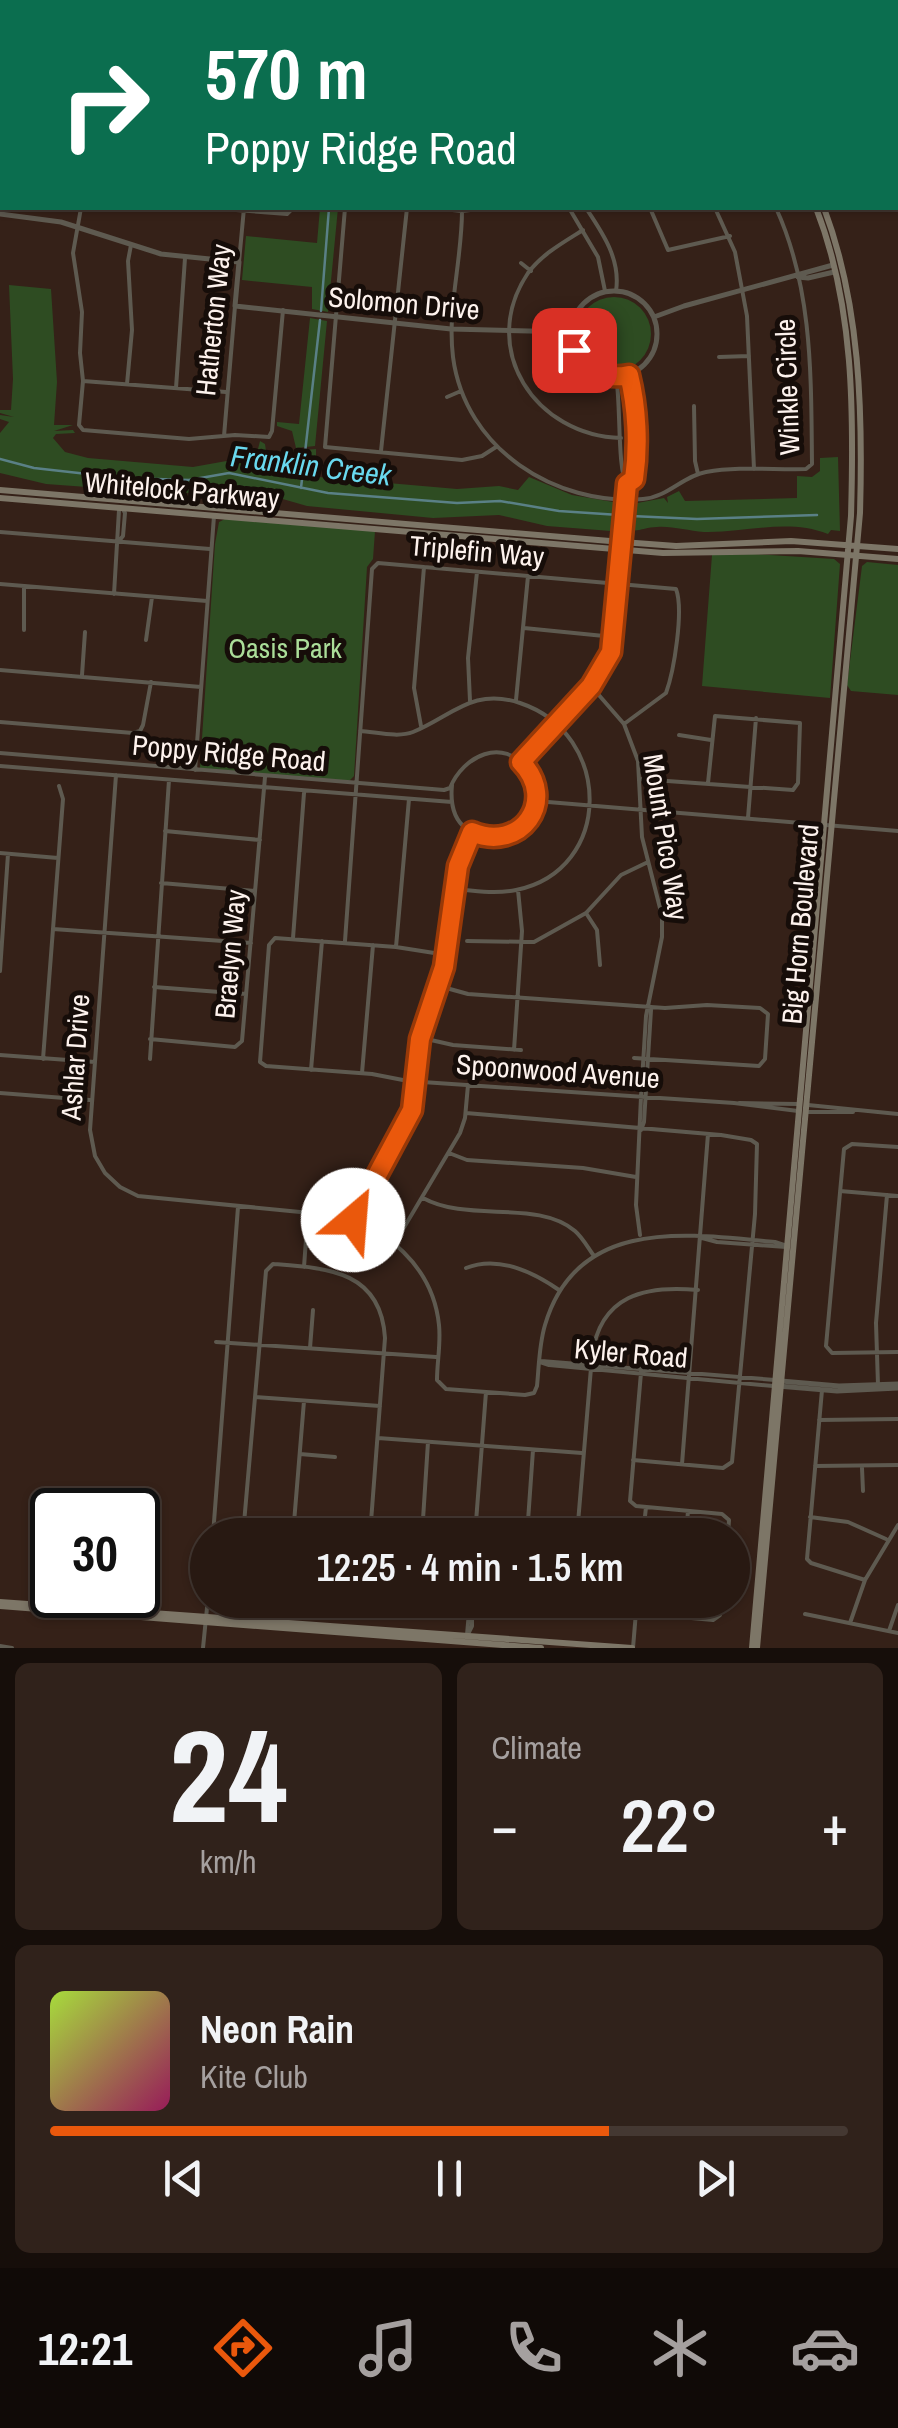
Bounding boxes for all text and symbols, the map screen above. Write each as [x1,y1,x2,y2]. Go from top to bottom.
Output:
text: 570 m [205,27,368,121]
icon: right [40,40,170,170]
text: Poppy Ridge Road [205,117,517,178]
street label: Hatherton Way [186,242,240,398]
street label: Solomon Drive [327,277,481,329]
pin [532,308,617,393]
street label: Winkle Circle [766,318,808,456]
icon: arrive [547,323,602,378]
water label: Franklin Creek [229,435,395,495]
street label: Whitelock Parkway [83,463,281,517]
street label: Triplefin Way [408,526,546,576]
park label: Oasis Park [228,629,342,667]
street label: Poppy Ridge Road [131,726,327,780]
street label: Mount Pico Way [634,751,698,923]
street label: Big Horn Boulevard [772,823,828,1025]
street label: Braelyn Way [205,887,255,1020]
street label: Ashlar Drive [52,993,98,1122]
street label: Spoonwood Avenue [455,1045,661,1097]
position arrow [301,1168,405,1272]
street label: Kyler Road [573,1329,689,1377]
speed limit sign: 30 [30,1488,160,1618]
text: 12:25 · 4 min · 1.5 km [316,1542,624,1593]
text: 24 [169,1687,288,1863]
text: Climate [492,1726,582,1769]
text: 22° [621,1774,719,1875]
text: − [492,1788,518,1862]
text: + [822,1788,848,1862]
text: km/h [200,1840,257,1883]
text: Neon Rain [200,2004,354,2055]
text: Kite Club [200,2055,308,2098]
icon: previous [156,2151,211,2206]
icon: pause [422,2151,477,2206]
icon: next [688,2151,743,2206]
icon: directions [208,2313,278,2383]
icon: music [353,2313,423,2383]
icon: phone [499,2313,569,2383]
icon: climate [645,2313,715,2383]
icon: car [790,2313,860,2383]
text: 12:21 [38,2318,132,2379]

